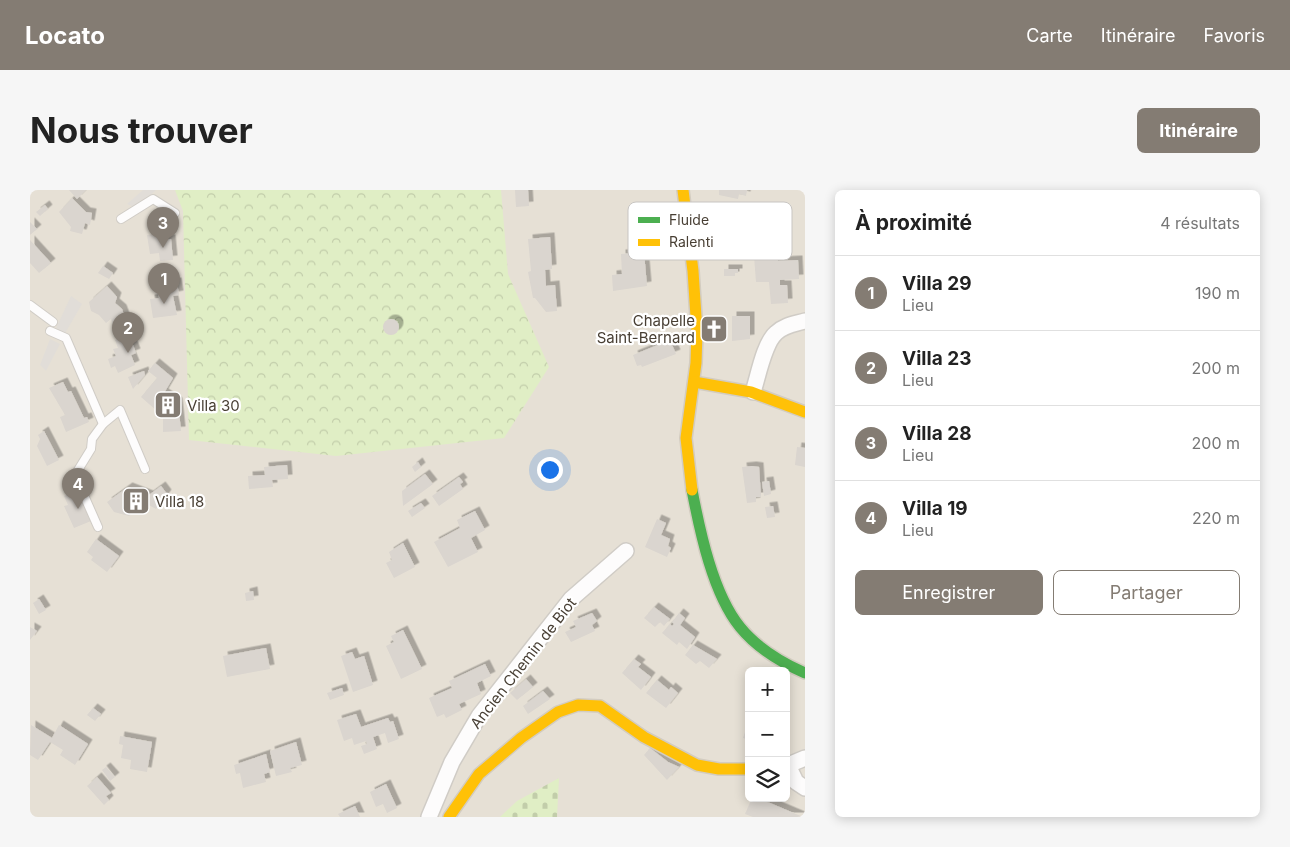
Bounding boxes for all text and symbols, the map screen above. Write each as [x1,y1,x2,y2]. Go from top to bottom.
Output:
text: Locato [25,21,105,50]
text: Carte [1026,25,1073,46]
text: Itinéraire [1101,25,1175,46]
text: Favoris [1203,25,1265,46]
button: Itinéraire [1137,108,1260,153]
text: Nous trouver [30,109,253,151]
legend [628,202,792,260]
pin: 3 [147,207,179,248]
text: À proximité [855,210,972,235]
text: Fluide [669,211,709,228]
text: 4 résultats [1160,213,1240,233]
text: Ralenti [669,233,714,250]
pin: 1 [148,263,180,304]
text: Villa 29 [902,272,971,295]
text: 1 [868,283,874,303]
text: 190 m [1195,283,1240,303]
text: Lieu [902,295,934,315]
place label: Chapelle Saint-Bernard [597,311,695,347]
pin: 2 [112,312,144,353]
church icon: Chapelle Saint-Bernard [699,314,729,344]
text: Villa 23 [902,347,971,370]
text: 2 [866,358,876,378]
text: 200 m [1192,358,1240,378]
text: Lieu [902,370,934,390]
building icon: Villa 30 [153,390,183,420]
place label: Villa 30 [187,396,240,415]
text: Villa 28 [902,422,972,445]
text: 3 [866,433,876,453]
text: 200 m [1192,433,1240,453]
text: Lieu [902,445,934,465]
your location [537,457,563,483]
pin: 4 [62,468,94,509]
building icon: Villa 18 [121,486,151,516]
place label: Villa 18 [155,492,204,511]
text: Villa 19 [902,497,968,520]
text: 4 [866,508,876,528]
text: 220 m [1192,508,1240,528]
text: Lieu [902,520,934,540]
button: Enregistrer [855,570,1043,615]
button: Partager [1053,570,1240,615]
street label: Ancien Chemin de Biot [466,594,580,732]
map controls [745,667,790,802]
button: + [745,667,790,712]
button: − [745,712,790,757]
button: layers [745,757,790,802]

